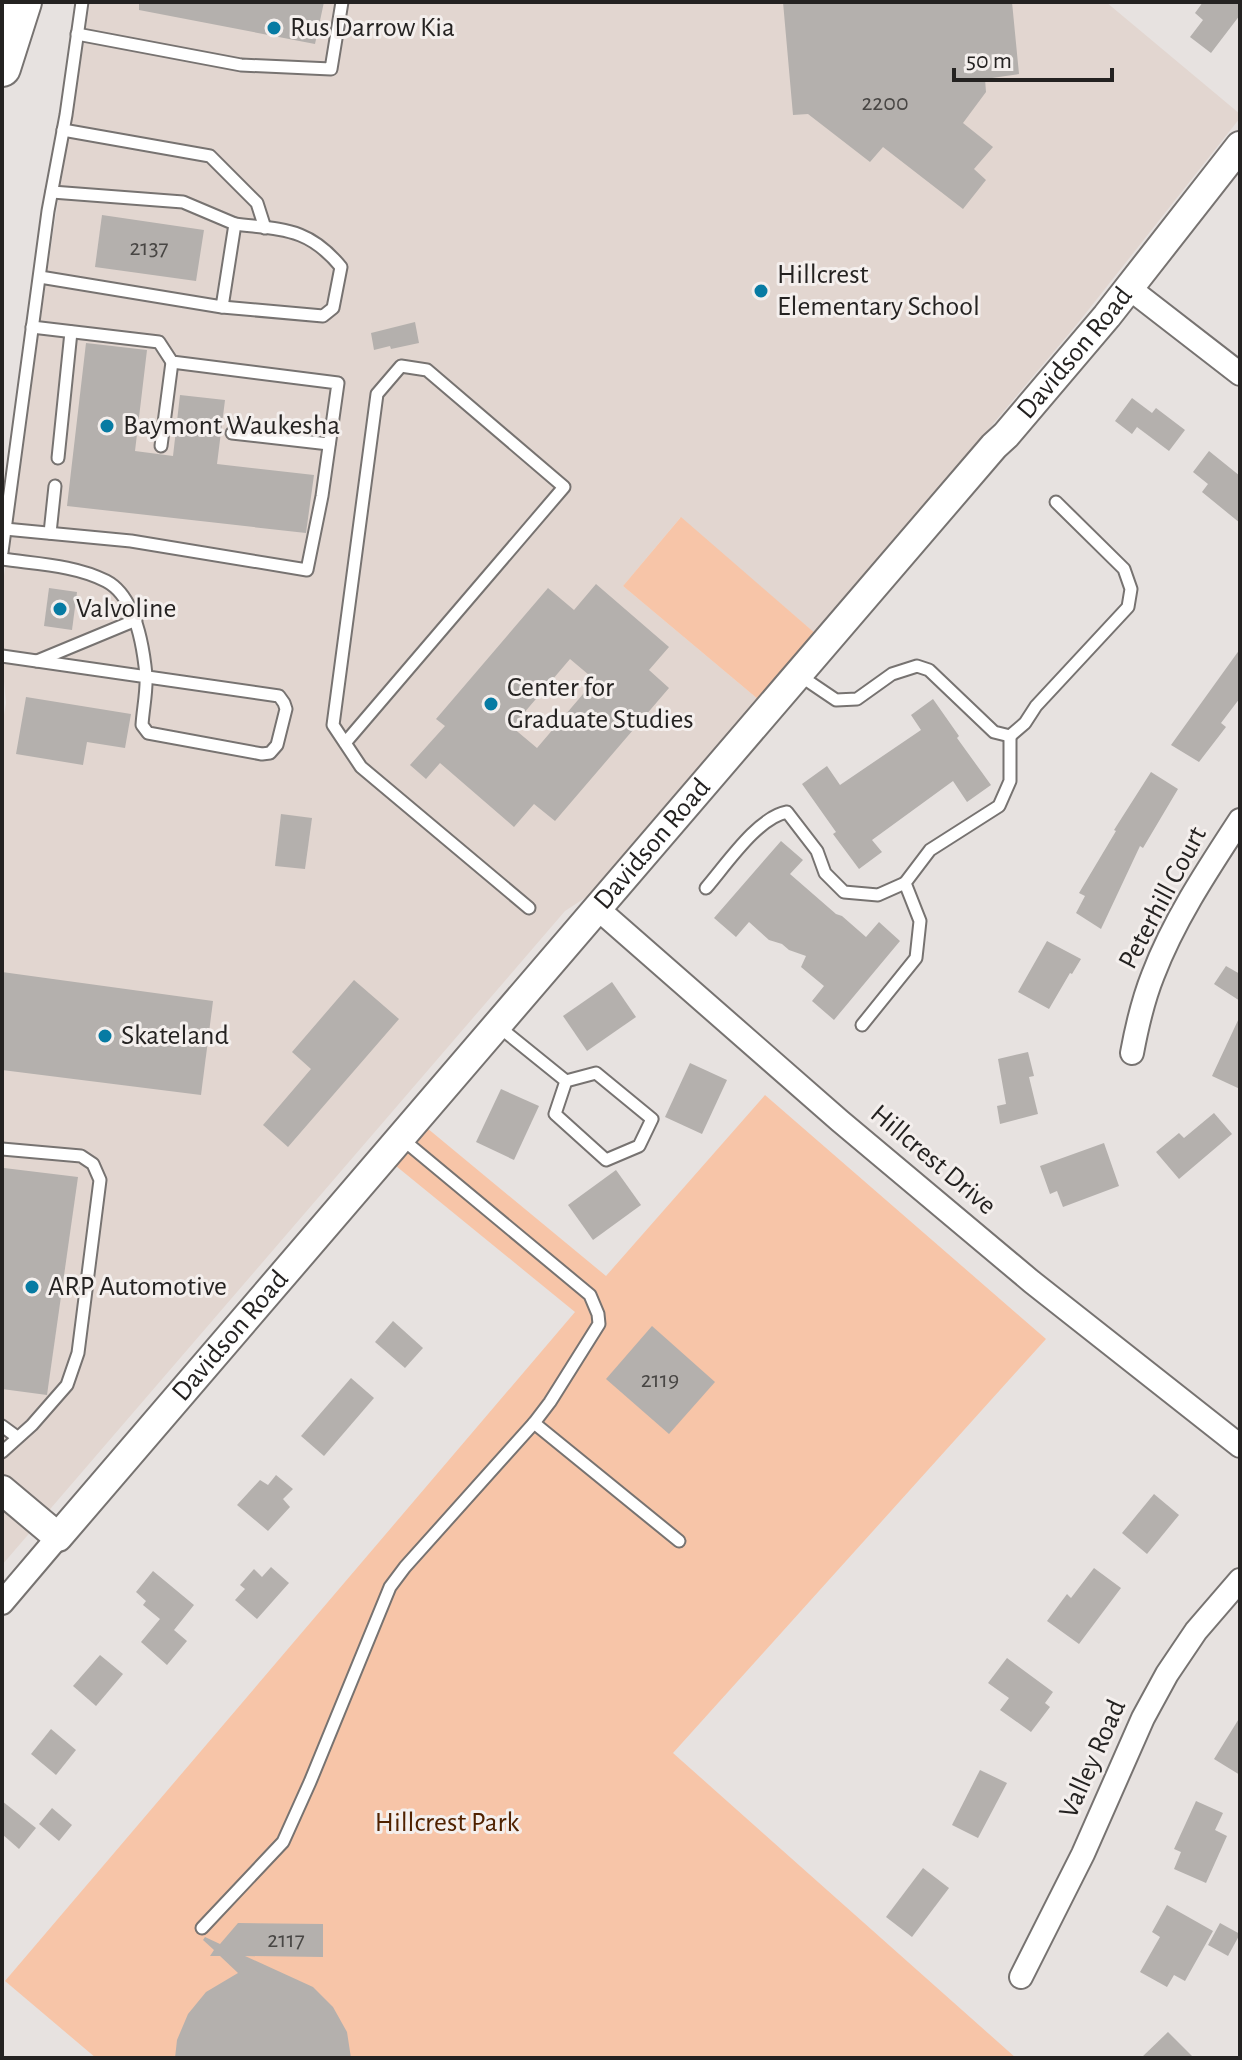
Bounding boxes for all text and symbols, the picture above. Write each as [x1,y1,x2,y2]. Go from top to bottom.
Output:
place label: Rus Darrow Kia [290,14,455,42]
marker: Rus Darrow Kia [265,19,283,37]
scale bar [954,32,1112,82]
text: 50 m [966,49,1012,73]
house number: 2200 [861,91,909,115]
house number: 2137 [129,236,169,260]
place label: Hillcrest Elementary School [777,261,980,321]
marker: Hillcrest Elementary School [752,282,770,300]
street label: Davidson Road [1012,282,1138,424]
place label: Baymont Waukesha [123,412,340,440]
marker: Baymont Waukesha [98,417,116,435]
place label: Valvoline [76,595,176,623]
marker: Valvoline [51,600,69,618]
place label: Center for Graduate Studies [507,674,694,734]
marker: Center for Graduate Studies [482,695,500,713]
street label: Davidson Road [589,773,716,915]
street label: Peterhill Court [1114,822,1212,974]
place label: Skateland [121,1022,229,1050]
marker: Skateland [96,1027,114,1045]
street label: Hillcrest Drive [865,1100,1001,1220]
street label: Davidson Road [167,1265,294,1407]
place label: ARP Automotive [48,1273,227,1301]
marker: ARP Automotive [23,1278,41,1296]
house number: 2119 [641,1368,679,1392]
street label: Valley Road [1055,1696,1131,1822]
park label: Hillcrest Park [375,1809,519,1837]
house number: 2117 [267,1928,305,1952]

